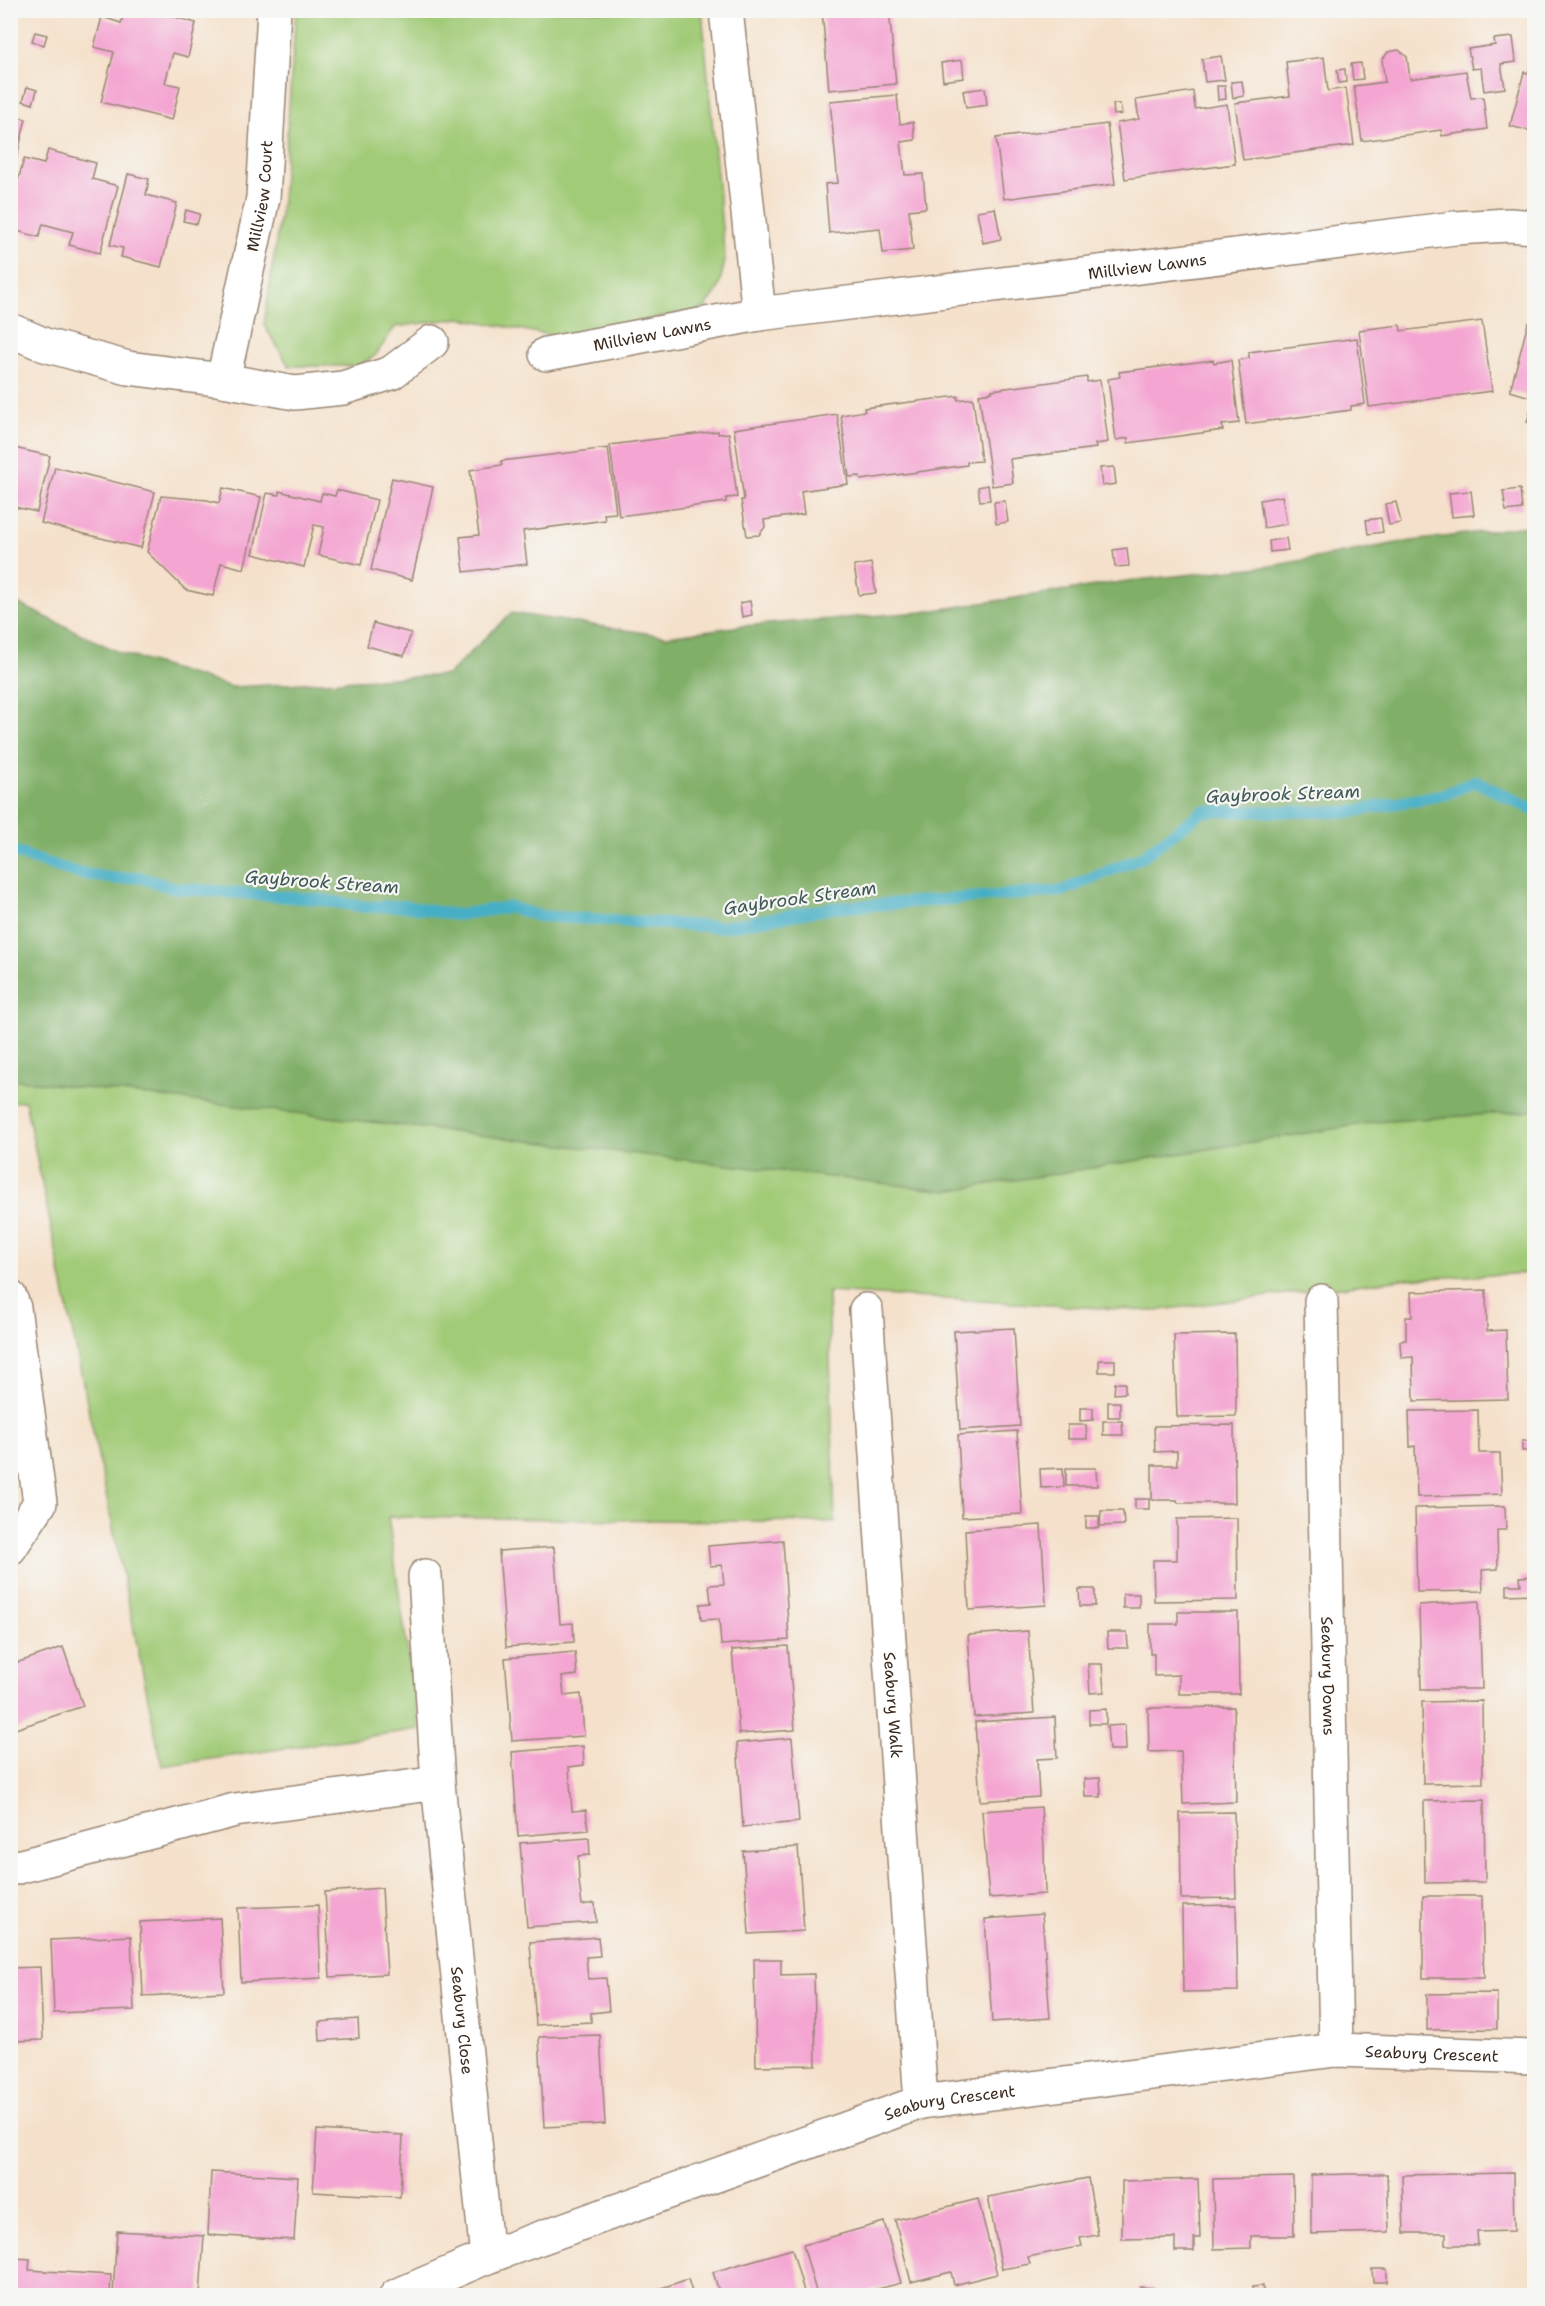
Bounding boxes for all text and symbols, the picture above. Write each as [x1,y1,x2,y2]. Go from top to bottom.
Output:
street label: Millview Court [242,140,277,254]
street label: Millview Lawns [1087,249,1208,284]
street label: Millview Lawns [592,313,713,356]
water label: Gaybrook Stream [1205,779,1361,809]
water label: Gaybrook Stream [244,865,400,899]
water label: Gaybrook Stream [722,875,878,921]
street label: Seabury Downs [1316,1616,1340,1736]
street label: Seabury Walk [879,1651,907,1759]
street label: Seabury Close [446,1965,478,2075]
street label: Seabury Crescent [1365,2041,1499,2067]
street label: Seabury Crescent [881,2080,1017,2125]

